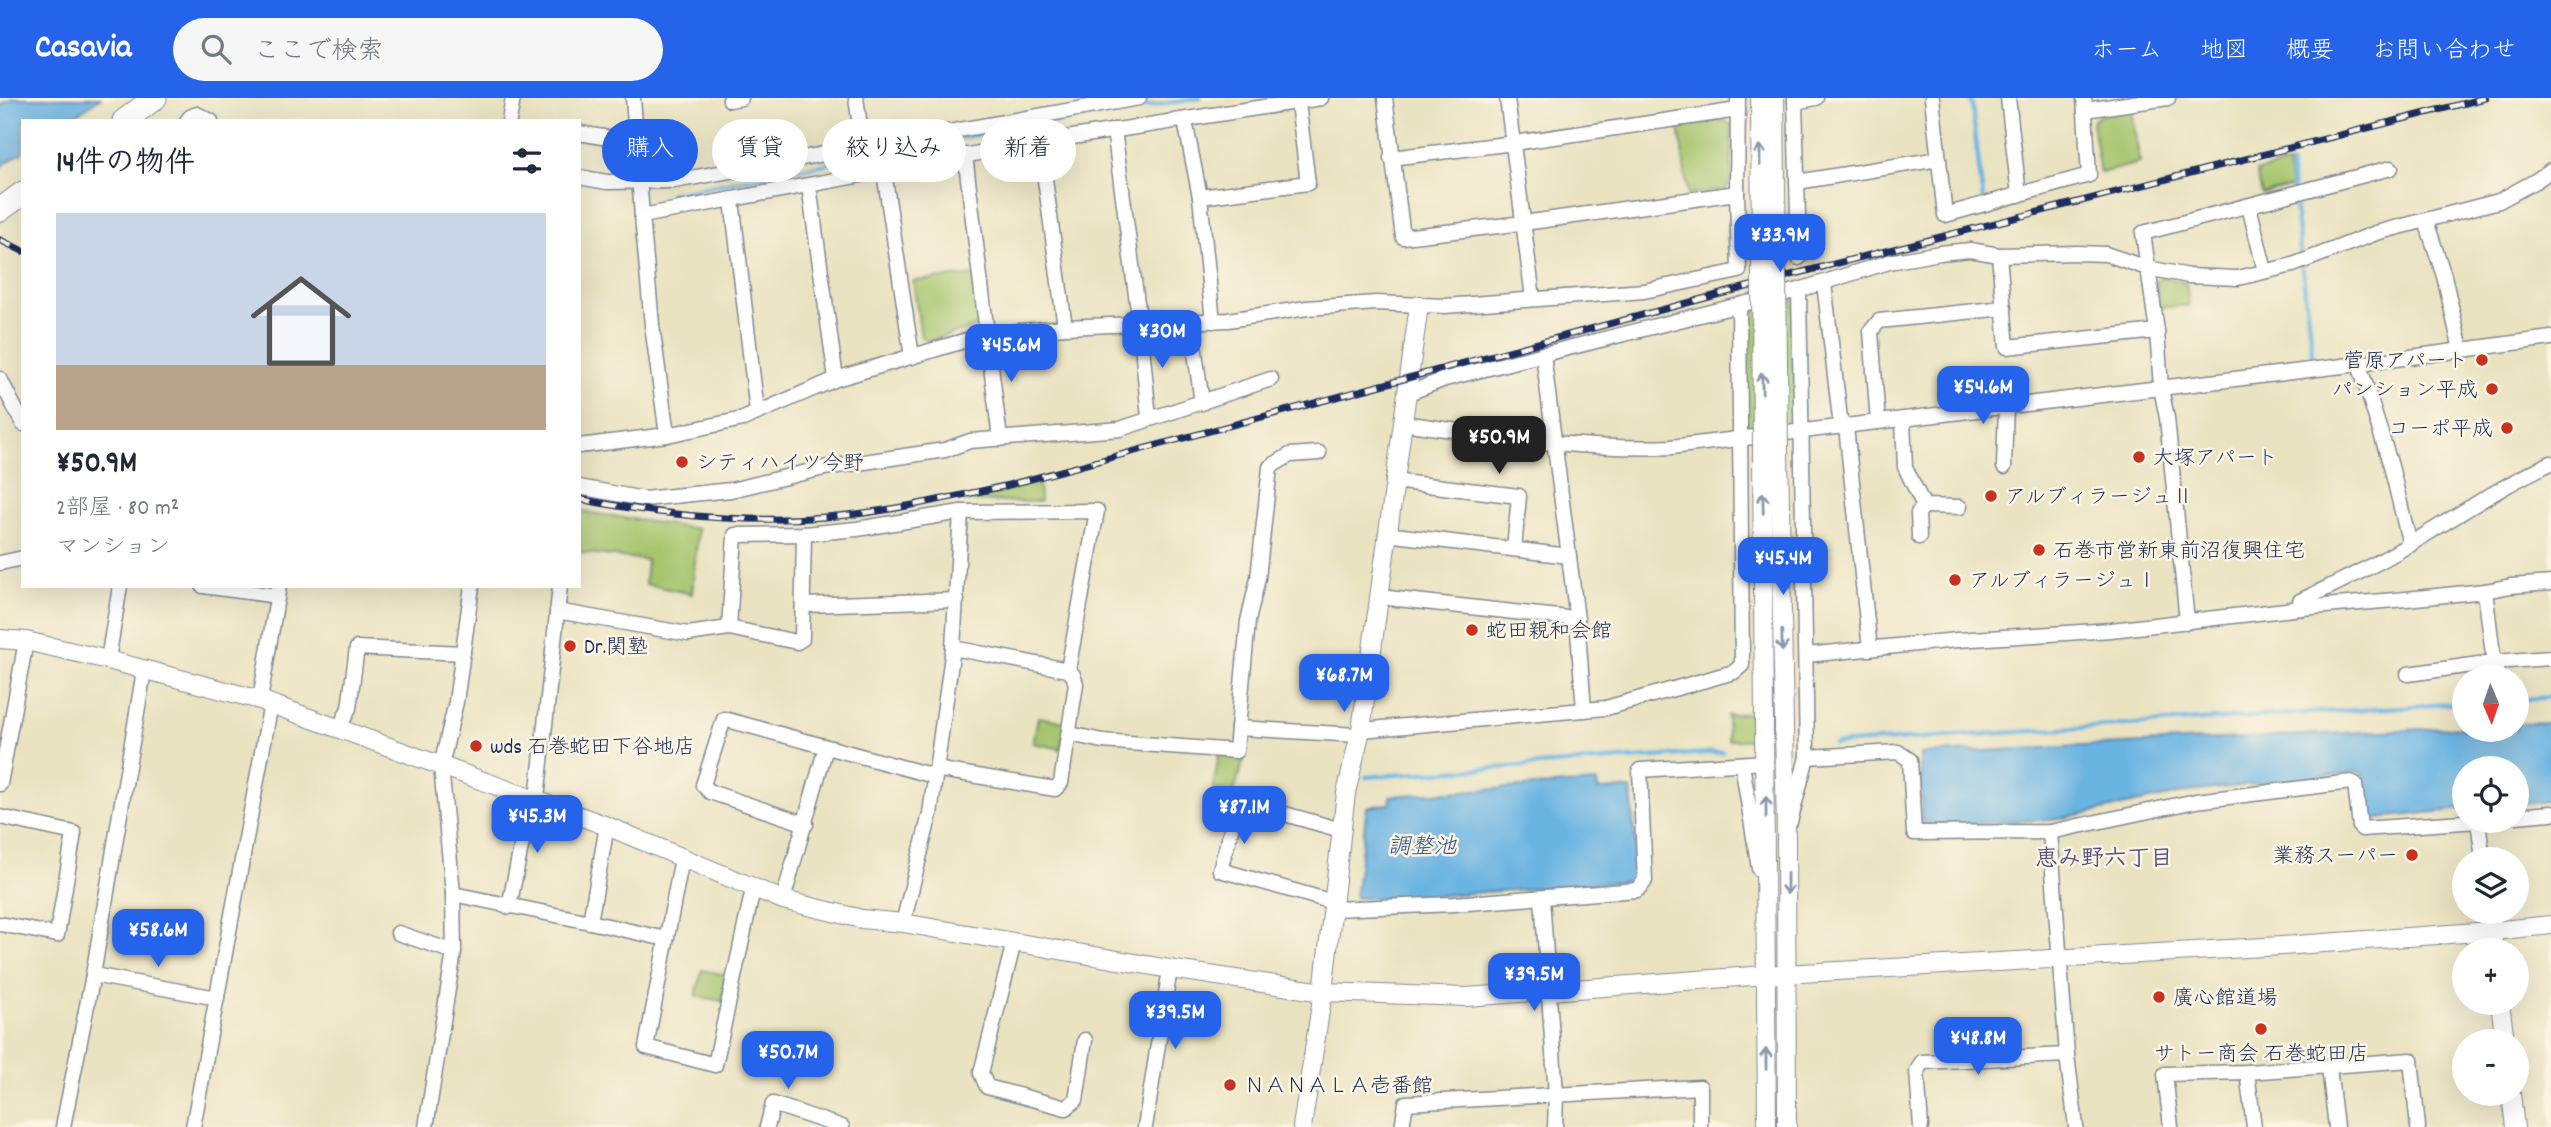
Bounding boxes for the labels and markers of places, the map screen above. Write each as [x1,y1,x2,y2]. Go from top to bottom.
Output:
pin: ¥33.9M [1723,214,1837,274]
pin: ¥30M [1121,310,1203,370]
pin: ¥45.6M [954,324,1068,384]
place label: 菅原アパート [2343,348,2468,378]
marker: 菅原アパート [2474,352,2490,368]
pin: ¥54.6M [1926,366,2040,426]
place label: パンション平成 [2332,377,2478,407]
marker: パンション平成 [2484,381,2500,397]
pin: ¥50.9M [1442,416,1556,476]
place label: コーポ平成 [2388,416,2493,446]
marker: コーポ平成 [2499,420,2515,436]
place label: 大塚アパート [2153,445,2278,475]
marker: 大塚アパート [2131,449,2147,465]
place label: シティハイツ今野 [696,450,864,480]
marker: シティハイツ今野 [674,454,690,470]
place label: アルブィラージュⅡ [2005,484,2193,514]
marker: アルブィラージュⅡ [1983,488,1999,504]
pin: ¥45.4M [1726,538,1840,597]
place label: 石巻市営新東前沼復興住宅 [2053,538,2305,568]
marker: 石巻市営新東前沼復興住宅 [2031,542,2047,558]
place label: アルブィラージュⅠ [1969,568,2157,598]
marker: アルブィラージュⅠ [1947,572,1963,588]
place label: 蛇田親和会館 [1486,618,1612,648]
marker: 蛇田親和会館 [1464,622,1480,638]
place label: Dr.関塾 [584,634,648,664]
marker: Dr.関塾 [562,638,578,654]
pin: ¥68.7M [1287,654,1401,714]
place label: wds 石巻蛇田下谷地店 [490,734,695,764]
marker: wds 石巻蛇田下谷地店 [468,738,484,754]
pin: ¥87.1M [1187,786,1301,846]
pin: ¥45.3M [480,796,594,855]
place label: 業務スーパー [2273,843,2398,873]
marker: 業務スーパー [2404,847,2420,863]
pin: ¥58.6M [101,910,215,969]
pin: ¥39.5M [1477,954,1591,1013]
place label: 廣心館道場 [2173,985,2278,1015]
marker: 廣心館道場 [2151,989,2167,1005]
pin: ¥39.5M [1118,992,1232,1051]
pin: ¥48.8M [1921,1018,2035,1077]
marker: サトー商会 石巻蛇田店 [2253,1021,2269,1037]
pin: ¥50.7M [731,1032,845,1091]
place label: サトー商会 石巻蛇田店 [2154,1041,2368,1071]
place label: ＮＡＮＡＬＡ壱番館 [1244,1073,1433,1103]
marker: ＮＡＮＡＬＡ壱番館 [1222,1077,1238,1093]

